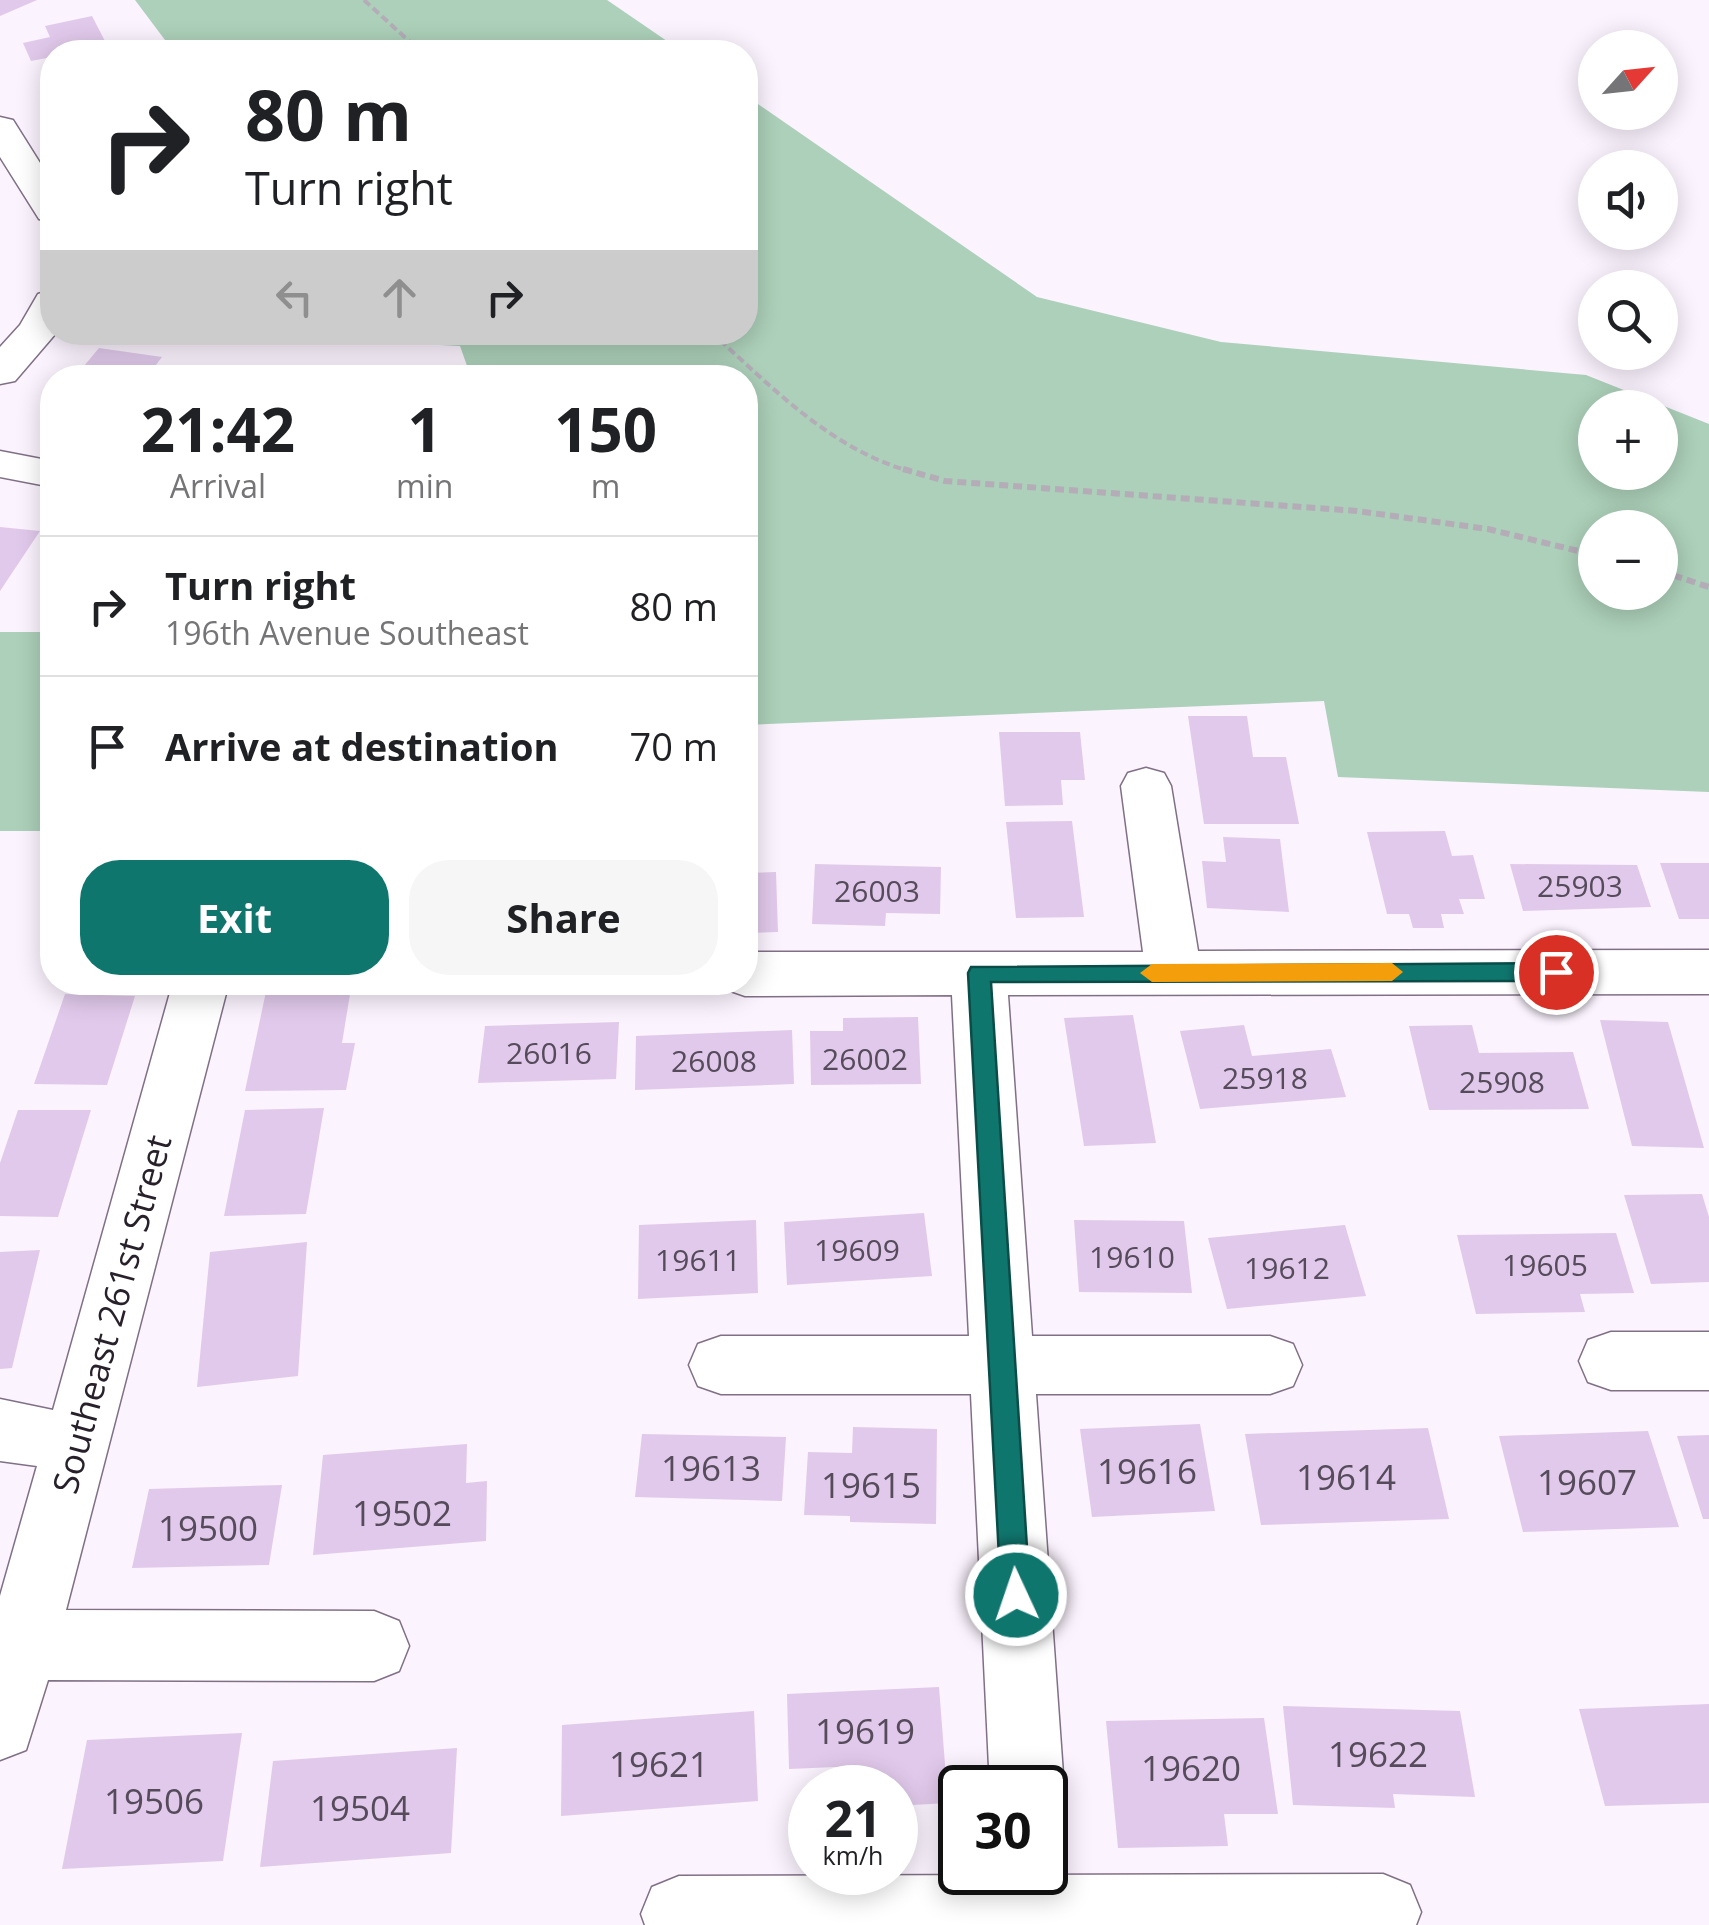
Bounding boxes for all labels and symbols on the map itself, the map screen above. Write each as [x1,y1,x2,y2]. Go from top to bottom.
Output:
north arrow [1578,30,1678,130]
house number: 25903 [1537,865,1623,906]
house number: 26003 [834,870,920,911]
pin [1514,930,1599,1015]
house number: 26016 [506,1032,592,1073]
house number: 26002 [822,1038,908,1079]
house number: 26008 [671,1040,757,1081]
house number: 25918 [1222,1057,1308,1098]
house number: 25908 [1459,1061,1545,1102]
street label: Southeast 261st Street [41,1130,181,1498]
house number: 19609 [814,1229,900,1270]
house number: 19610 [1089,1236,1175,1277]
house number: 19611 [655,1239,741,1280]
house number: 19605 [1502,1244,1588,1285]
house number: 19612 [1244,1247,1330,1288]
house number: 19613 [661,1444,761,1491]
house number: 19616 [1097,1447,1197,1494]
house number: 19614 [1296,1453,1396,1500]
house number: 19607 [1537,1458,1637,1505]
house number: 19615 [821,1461,921,1508]
house number: 19502 [352,1489,452,1536]
house number: 19500 [158,1504,258,1551]
position arrow [964,1543,1068,1647]
house number: 19619 [815,1707,915,1754]
house number: 19622 [1328,1730,1428,1777]
house number: 19621 [609,1740,709,1787]
house number: 19620 [1141,1744,1241,1791]
speed limit sign: 30 [938,1765,1068,1895]
house number: 19506 [104,1777,204,1824]
house number: 19504 [310,1784,410,1831]

